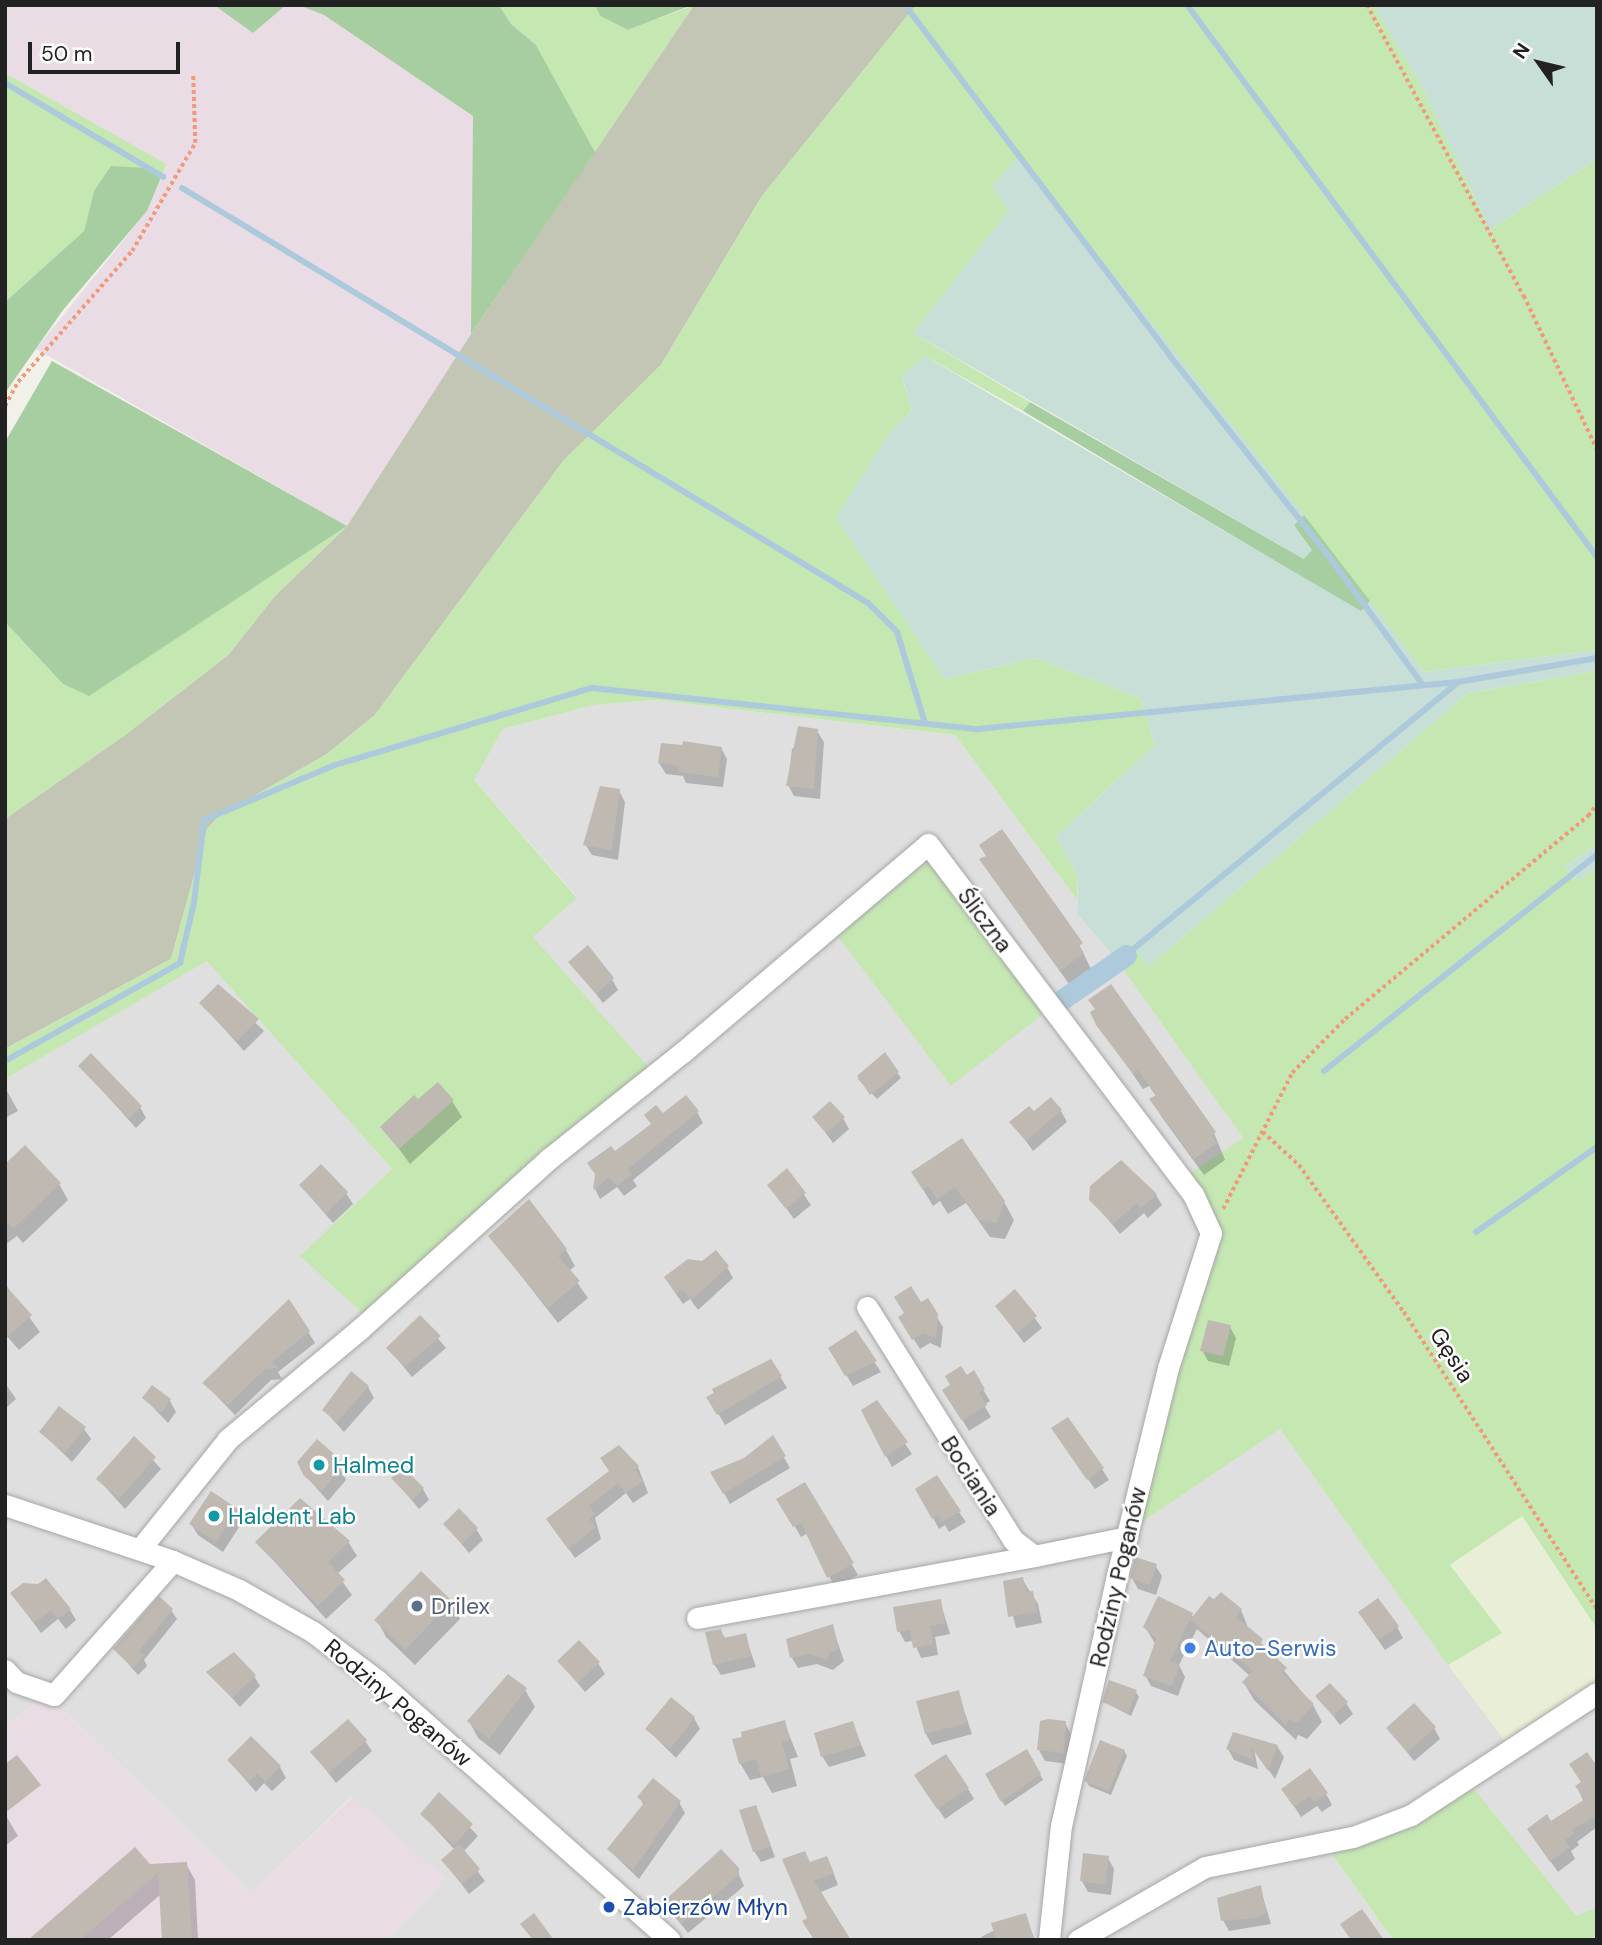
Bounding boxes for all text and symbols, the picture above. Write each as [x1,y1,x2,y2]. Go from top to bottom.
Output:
scale bar [32,28,184,72]
north arrow [1504,28,1574,98]
text: N [1507,38,1535,64]
text: 50 m [41,40,92,68]
street label: Śliczna [952,882,1018,958]
street label: Gęsia [1424,1322,1480,1388]
street label: Bociania [935,1431,1007,1521]
place label: Halmed [333,1451,414,1479]
marker: Halmed [311,1457,327,1473]
street label: Rodziny Poganów [1084,1484,1152,1670]
place label: Haldent Lab [228,1502,356,1530]
marker: Haldent Lab [206,1508,222,1524]
place label: Drilex [431,1592,490,1620]
marker: Drilex [409,1598,425,1614]
street label: Rodziny Poganów [319,1633,477,1773]
place label: Auto-Serwis [1204,1634,1337,1662]
marker: Auto-Serwis [1182,1640,1198,1656]
place label: Zabierzów Młyn [623,1893,788,1921]
marker: Zabierzów Młyn [601,1899,617,1915]

